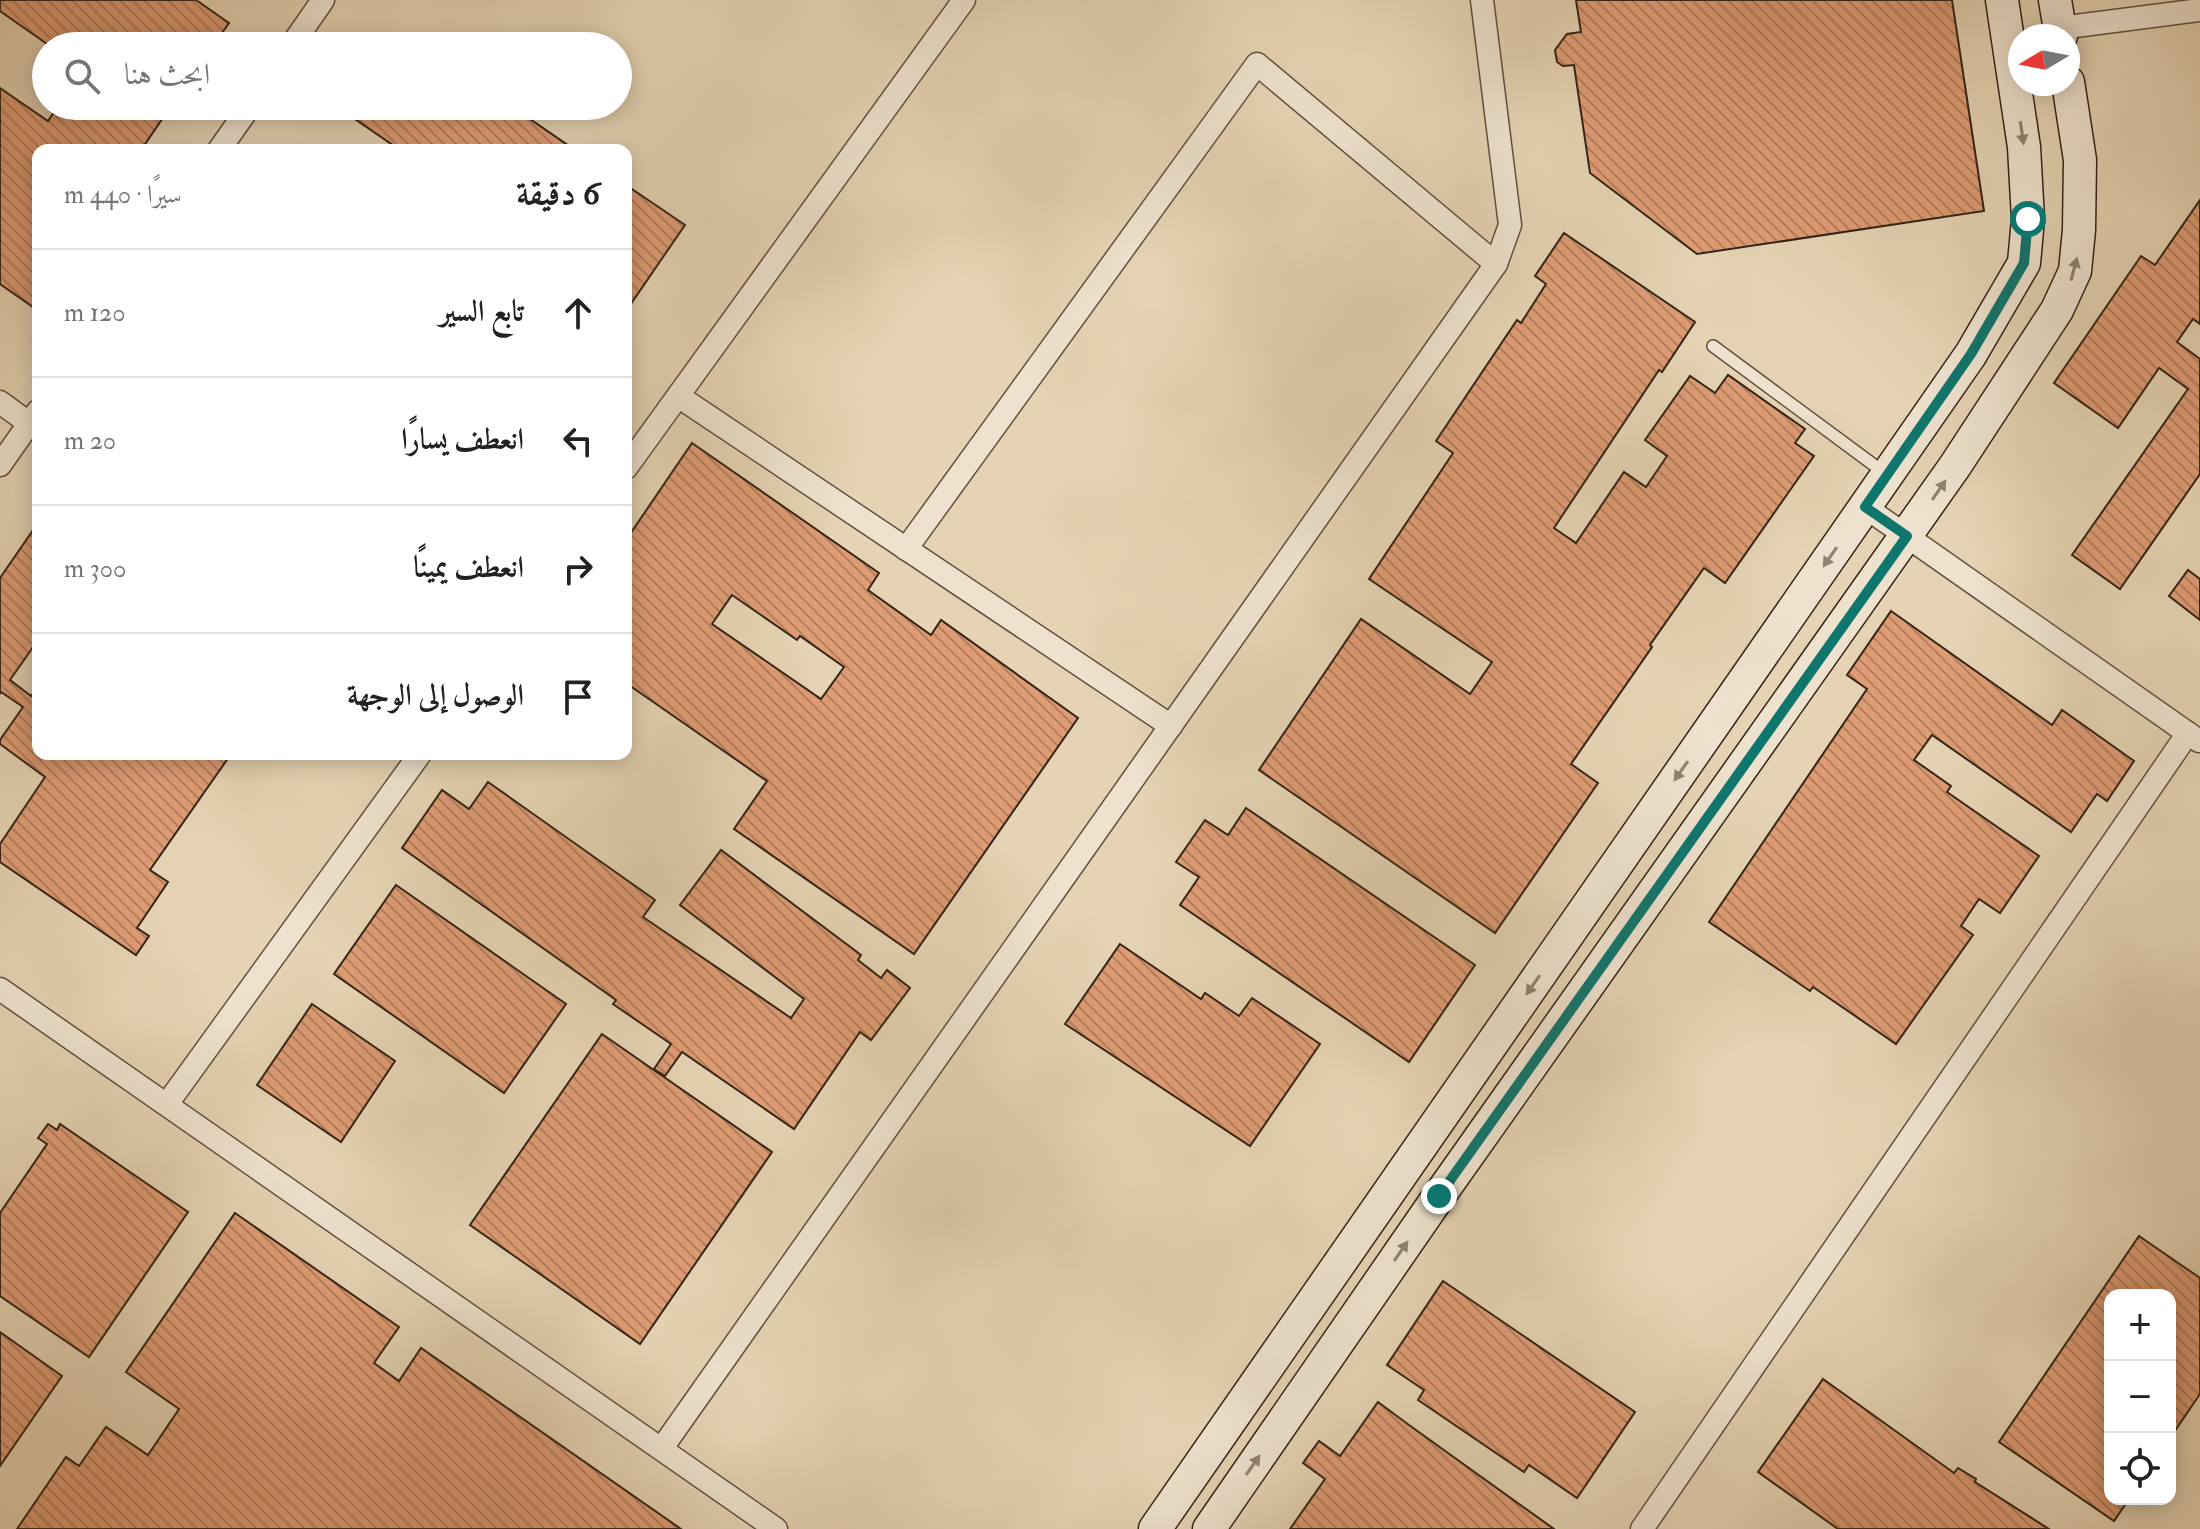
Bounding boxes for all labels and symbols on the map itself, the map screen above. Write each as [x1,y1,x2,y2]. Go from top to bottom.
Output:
north arrow [2008,24,2080,96]
one-way arrow [2016,120,2029,145]
route start [2010,201,2046,237]
one-way arrow [2068,256,2080,281]
one-way arrow [1931,479,1946,500]
one-way arrow [1823,547,1838,568]
one-way arrow [1674,761,1689,782]
one-way arrow [1526,974,1541,995]
route end [1421,1178,1457,1214]
one-way arrow [1393,1240,1408,1261]
one-way arrow [1245,1454,1260,1475]

